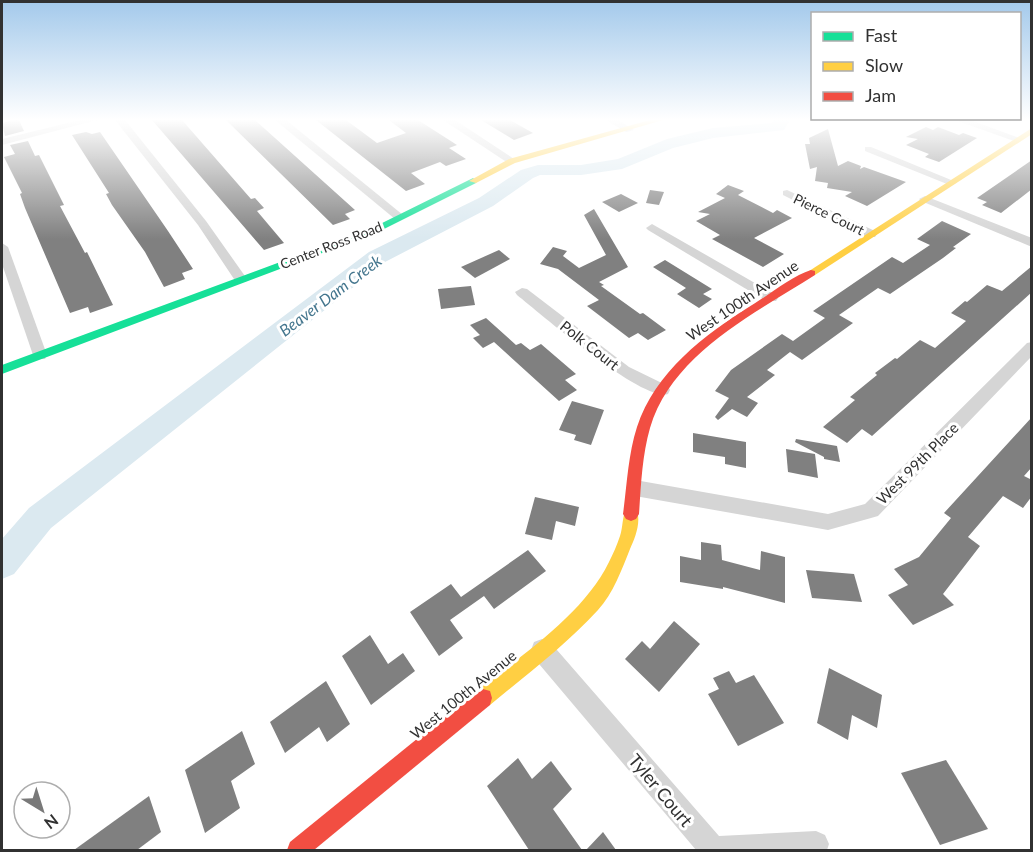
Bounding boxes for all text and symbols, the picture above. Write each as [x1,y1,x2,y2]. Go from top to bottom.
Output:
legend [811,12,1021,120]
text: Fast [865,24,898,46]
text: Slow [865,54,903,76]
text: Jam [865,84,896,106]
street label: Pierce Court [791,190,867,238]
street label: Center Ross Road [277,218,385,272]
water label: Beaver Dam Creek [275,250,385,340]
street label: West 100th Avenue [683,256,801,344]
street label: Polk Court [557,316,623,374]
street label: West 99th Place [872,418,962,508]
street label: West 100th Avenue [406,646,520,742]
street label: Tyler Court [624,749,698,831]
north arrow [12,780,72,840]
text: N [41,811,62,833]

